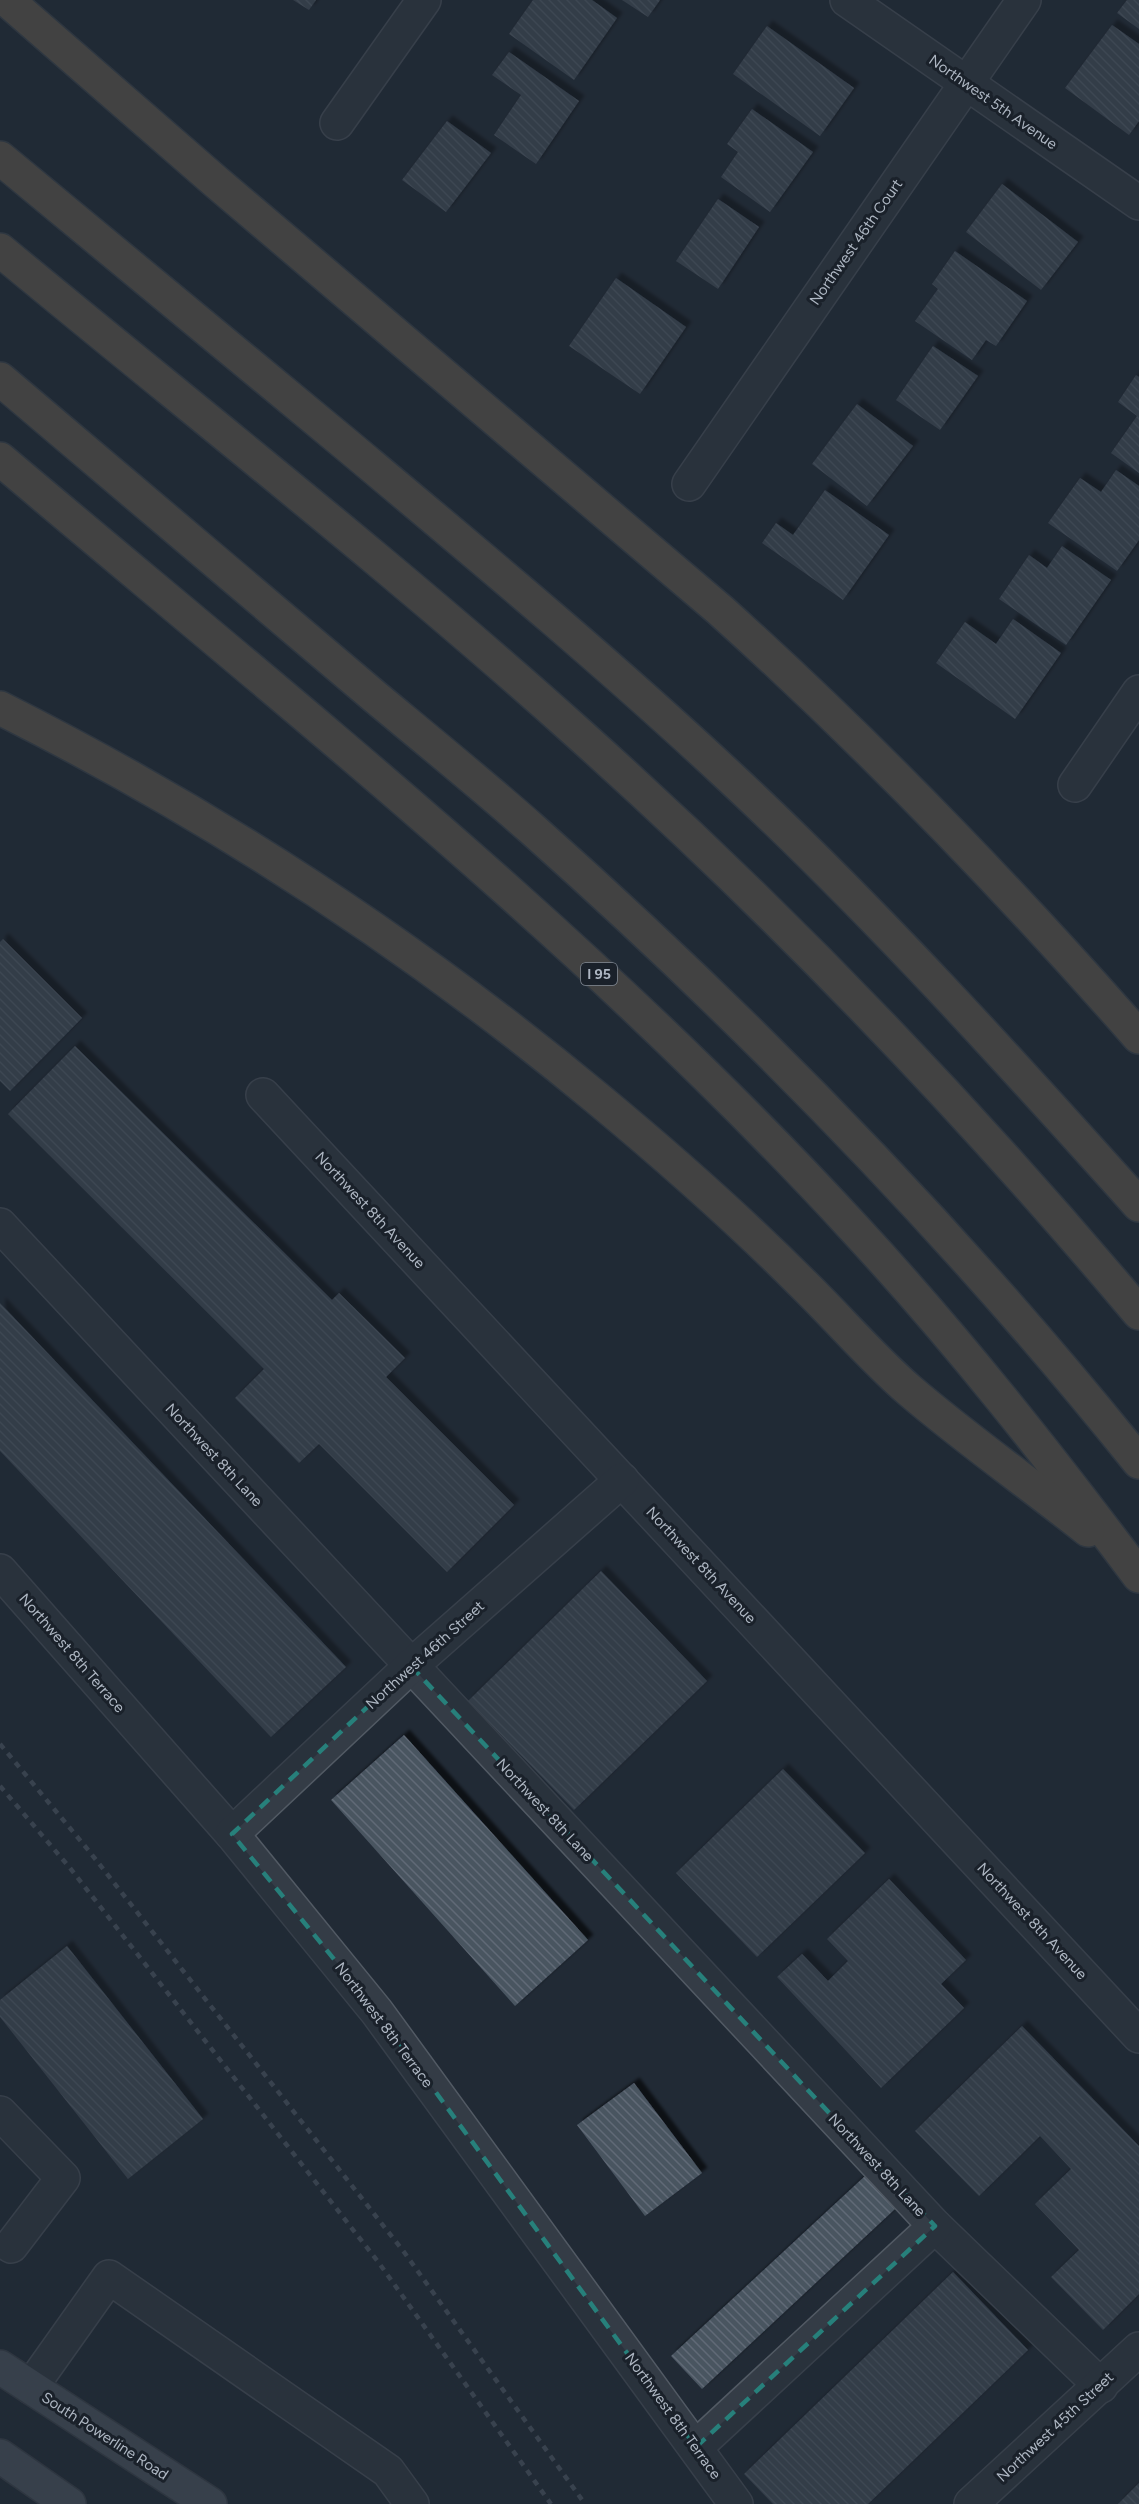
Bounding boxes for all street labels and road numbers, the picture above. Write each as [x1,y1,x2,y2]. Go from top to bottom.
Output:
street label: Northwest 5th Avenue [925,51,1061,153]
street label: Northwest 46th Court [806,175,906,308]
road number: I 95 [581,963,617,985]
street label: Northwest 8th Avenue [311,1148,429,1272]
street label: Northwest 8th Lane [162,1400,266,1510]
street label: Northwest 8th Avenue [642,1503,760,1627]
street label: Northwest 8th Terrace [15,1590,129,1716]
street label: Northwest 46th Street [362,1597,488,1713]
street label: Northwest 8th Lane [493,1755,597,1865]
street label: Northwest 8th Avenue [973,1859,1091,1983]
street label: Northwest 8th Terrace [331,1959,437,2091]
street label: Northwest 8th Lane [825,2110,929,2220]
street label: Northwest 8th Terrace [621,2349,725,2483]
street label: Northwest 45th Street [993,2368,1117,2486]
street label: South Powerline Road [38,2388,172,2484]

